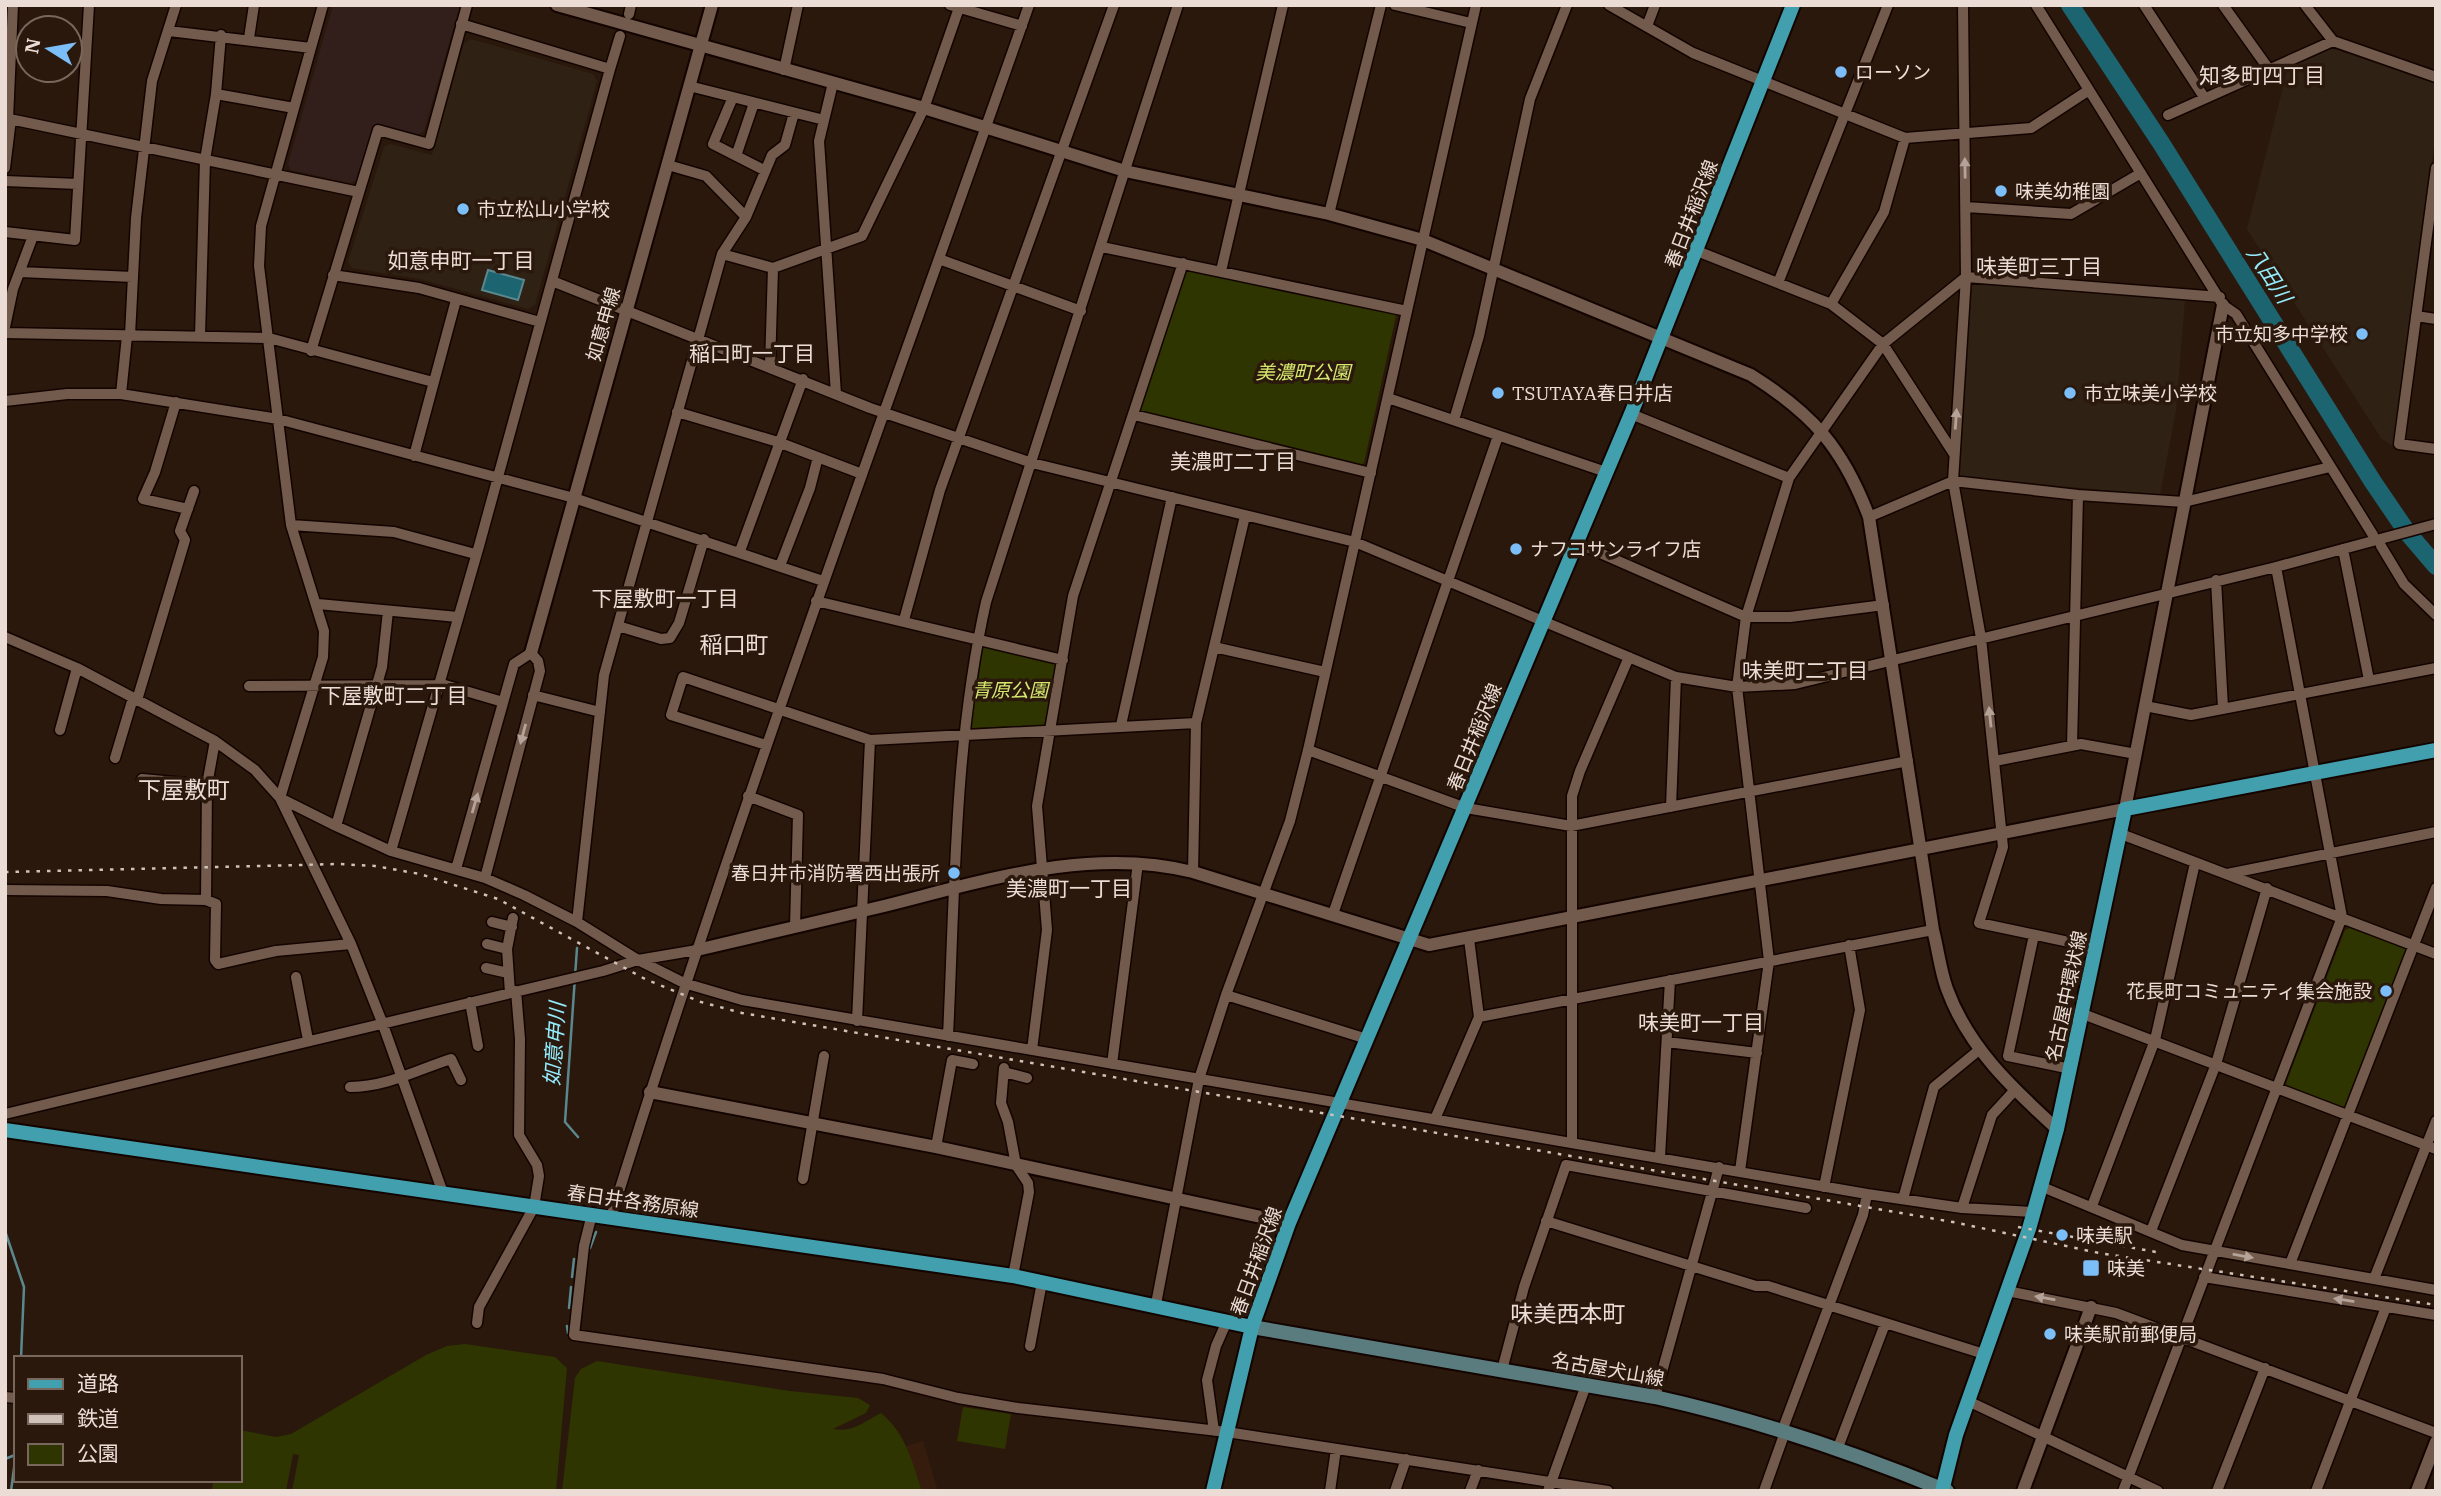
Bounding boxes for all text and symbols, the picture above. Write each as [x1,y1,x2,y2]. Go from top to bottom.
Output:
north arrow [14,14,84,84]
text: N [19,36,46,55]
place label: ローソン [1855,60,1931,84]
district label: 知多町四丁目 [2199,61,2325,89]
marker: ローソン [1833,64,1849,80]
street label: 春日井稲沢線 [1659,156,1723,272]
one-way arrow [1959,156,1971,178]
place label: 味美幼稚園 [2015,179,2110,203]
marker: 味美幼稚園 [1993,183,2009,199]
place label: 市立松山小学校 [477,197,610,221]
marker: 市立松山小学校 [455,201,471,217]
water label: 八田川 [2241,240,2300,310]
district label: 如意申町一丁目 [388,246,535,274]
district label: 味美町三丁目 [1976,252,2102,280]
street label: 如意申線 [581,284,625,364]
place label: 市立知多中学校 [2215,322,2348,346]
marker: 市立知多中学校 [2354,326,2370,342]
district label: 稲口町一丁目 [689,339,815,367]
park label: 美濃町公園 [1255,360,1353,384]
place label: TSUTAYA春日井店 [1512,381,1673,405]
place label: 市立味美小学校 [2084,381,2217,405]
marker: TSUTAYA春日井店 [1490,385,1506,401]
marker: 市立味美小学校 [2062,385,2078,401]
one-way arrow [1951,408,1962,430]
district label: 美濃町二丁目 [1170,447,1296,475]
place label: ナフコサンライフ店 [1530,537,1701,561]
marker: ナフコサンライフ店 [1508,541,1524,557]
district label: 下屋敷町一丁目 [592,584,739,612]
district label: 稲口町 [700,629,769,659]
district label: 味美町二丁目 [1742,656,1868,684]
park label: 青原公園 [972,678,1051,702]
street label: 春日井稲沢線 [1442,680,1506,794]
district label: 下屋敷町二丁目 [321,681,468,709]
one-way arrow [1984,706,1995,728]
one-way arrow [517,723,528,745]
district label: 下屋敷町 [138,774,230,804]
one-way arrow [470,793,480,814]
place label: 春日井市消防署西出張所 [731,861,940,885]
marker: 春日井市消防署西出張所 [946,865,962,881]
district label: 美濃町一丁目 [1006,874,1132,902]
street label: 名古屋中環状線 [2040,928,2092,1064]
place label: 花長町コミュニティ集会施設 [2126,979,2372,1003]
marker: 花長町コミュニティ集会施設 [2378,983,2394,999]
water label: 如意申川 [537,999,571,1087]
district label: 味美町一丁目 [1638,1008,1764,1036]
street label: 春日井各務原線 [565,1180,701,1222]
street label: 春日井稲沢線 [1225,1203,1287,1319]
place label: 味美駅 [2076,1223,2133,1247]
marker: 味美駅 [2054,1227,2070,1243]
one-way arrow [2232,1251,2254,1262]
place label: 味美 [2107,1256,2145,1280]
marker: 味美 [2081,1258,2101,1278]
one-way arrow [2034,1292,2056,1303]
one-way arrow [2333,1294,2355,1305]
district label: 味美西本町 [1511,1298,1626,1328]
place label: 味美駅前郵便局 [2064,1322,2197,1346]
marker: 味美駅前郵便局 [2042,1326,2058,1342]
street label: 名古屋犬山線 [1550,1347,1666,1391]
legend [14,1356,242,1482]
text: 道路 [77,1369,119,1397]
text: 鉄道 [77,1404,119,1432]
text: 公園 [77,1439,119,1467]

